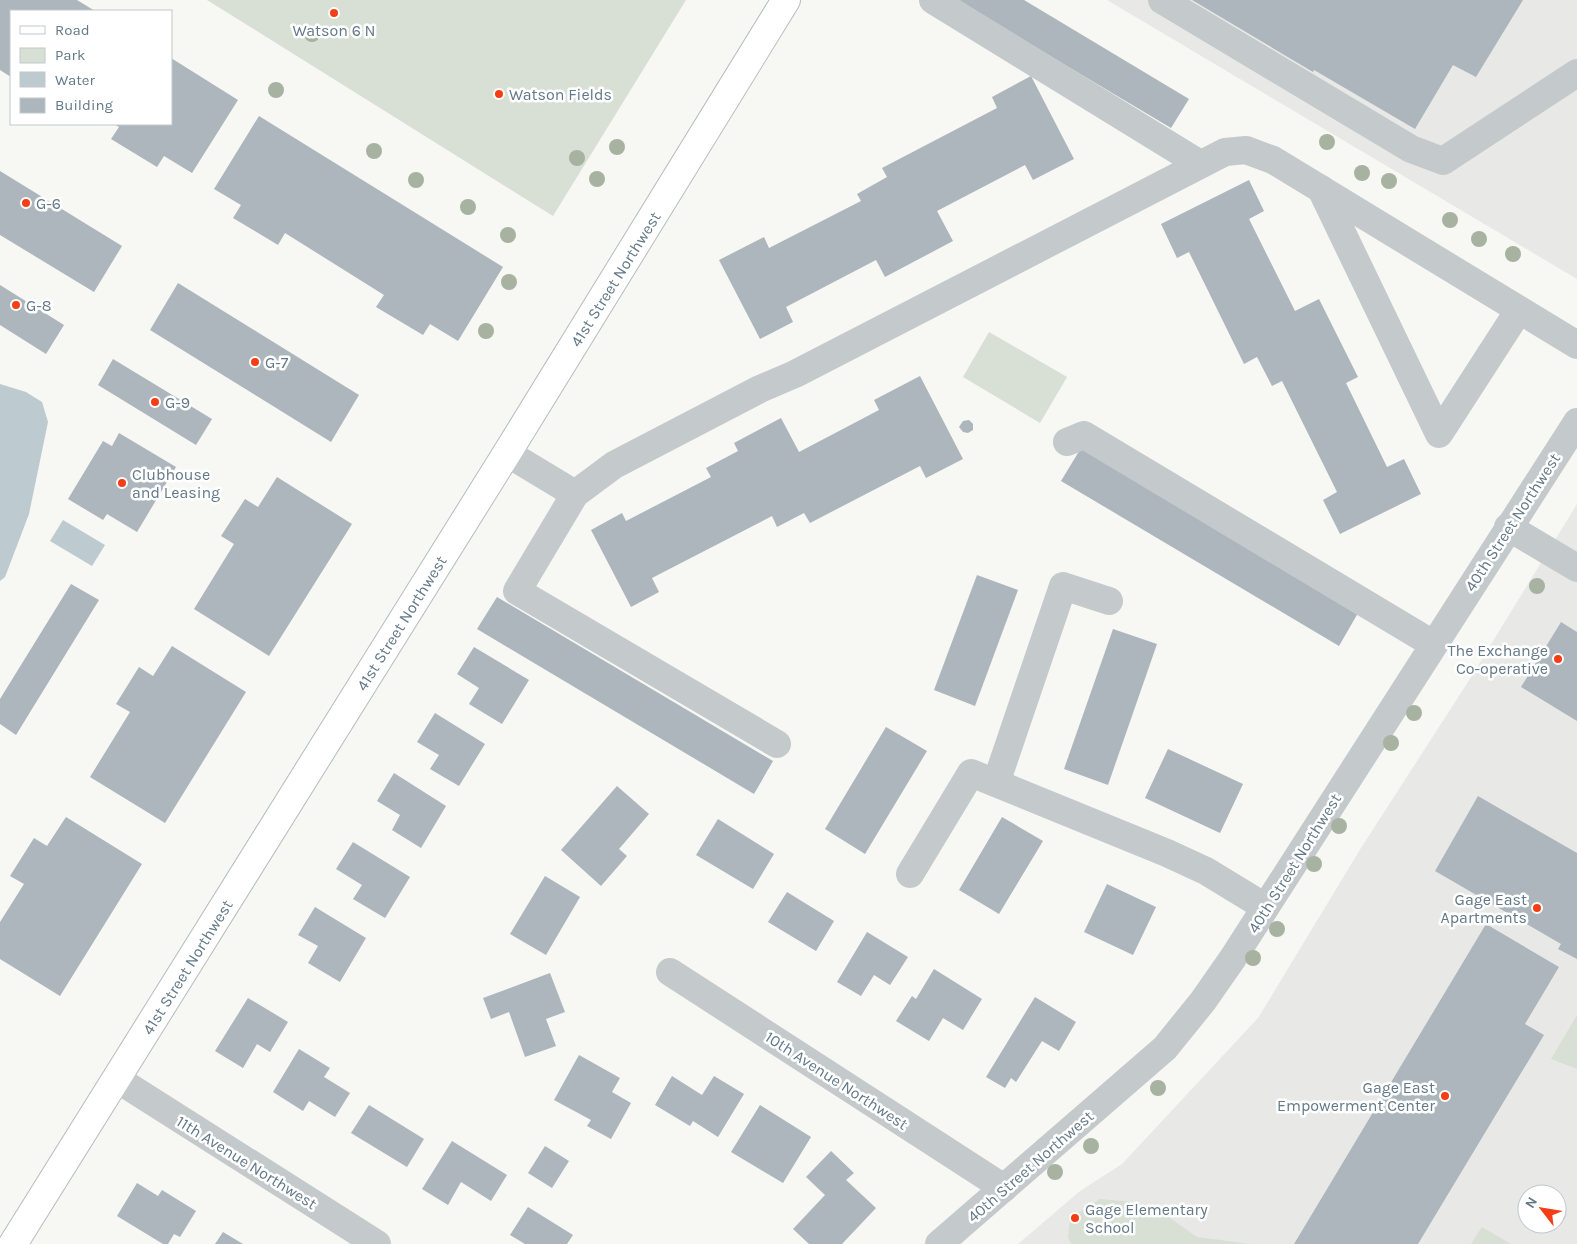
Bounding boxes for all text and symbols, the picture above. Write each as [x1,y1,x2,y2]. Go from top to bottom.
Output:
marker: Watson 6 N [328,7,340,19]
legend [10,10,172,125]
text: Road [55,21,90,39]
place label: Watson 6 N [292,21,376,40]
text: Park [55,46,85,64]
text: Water [55,71,96,89]
place label: Watson Fields [509,85,612,104]
marker: Watson Fields [493,88,505,100]
text: Building [55,96,113,114]
place label: G-6 [36,194,61,213]
marker: G-6 [20,197,32,209]
street label: 41st Street Northwest [566,208,665,350]
place label: G-8 [26,296,52,315]
marker: G-8 [10,299,22,311]
place label: G-7 [265,353,289,372]
marker: G-7 [249,356,261,368]
place label: G-9 [165,393,190,412]
marker: G-9 [149,396,161,408]
street label: 40th Street Northwest [1461,450,1564,595]
place label: Clubhouse and Leasing [132,465,220,502]
marker: Clubhouse and Leasing [116,477,128,489]
street label: 41st Street Northwest [352,552,451,694]
place label: The Exchange Co-operative [1448,641,1548,678]
marker: The Exchange Co-operative [1552,653,1564,665]
street label: 40th Street Northwest [1244,790,1345,937]
place label: Gage East Apartments [1441,890,1527,927]
street label: 41st Street Northwest [138,896,237,1038]
marker: Gage East Apartments [1531,902,1543,914]
street label: 10th Avenue Northwest [762,1027,912,1134]
place label: Gage East Empowerment Center [1277,1078,1435,1115]
marker: Gage East Empowerment Center [1439,1090,1451,1102]
street label: 40th Street Northwest [963,1106,1097,1226]
street label: 11th Avenue Northwest [173,1111,320,1213]
north arrow [1517,1184,1567,1234]
text: N [1521,1194,1541,1211]
place label: Gage Elementary School [1085,1200,1208,1237]
marker: Gage Elementary School [1069,1212,1081,1224]

